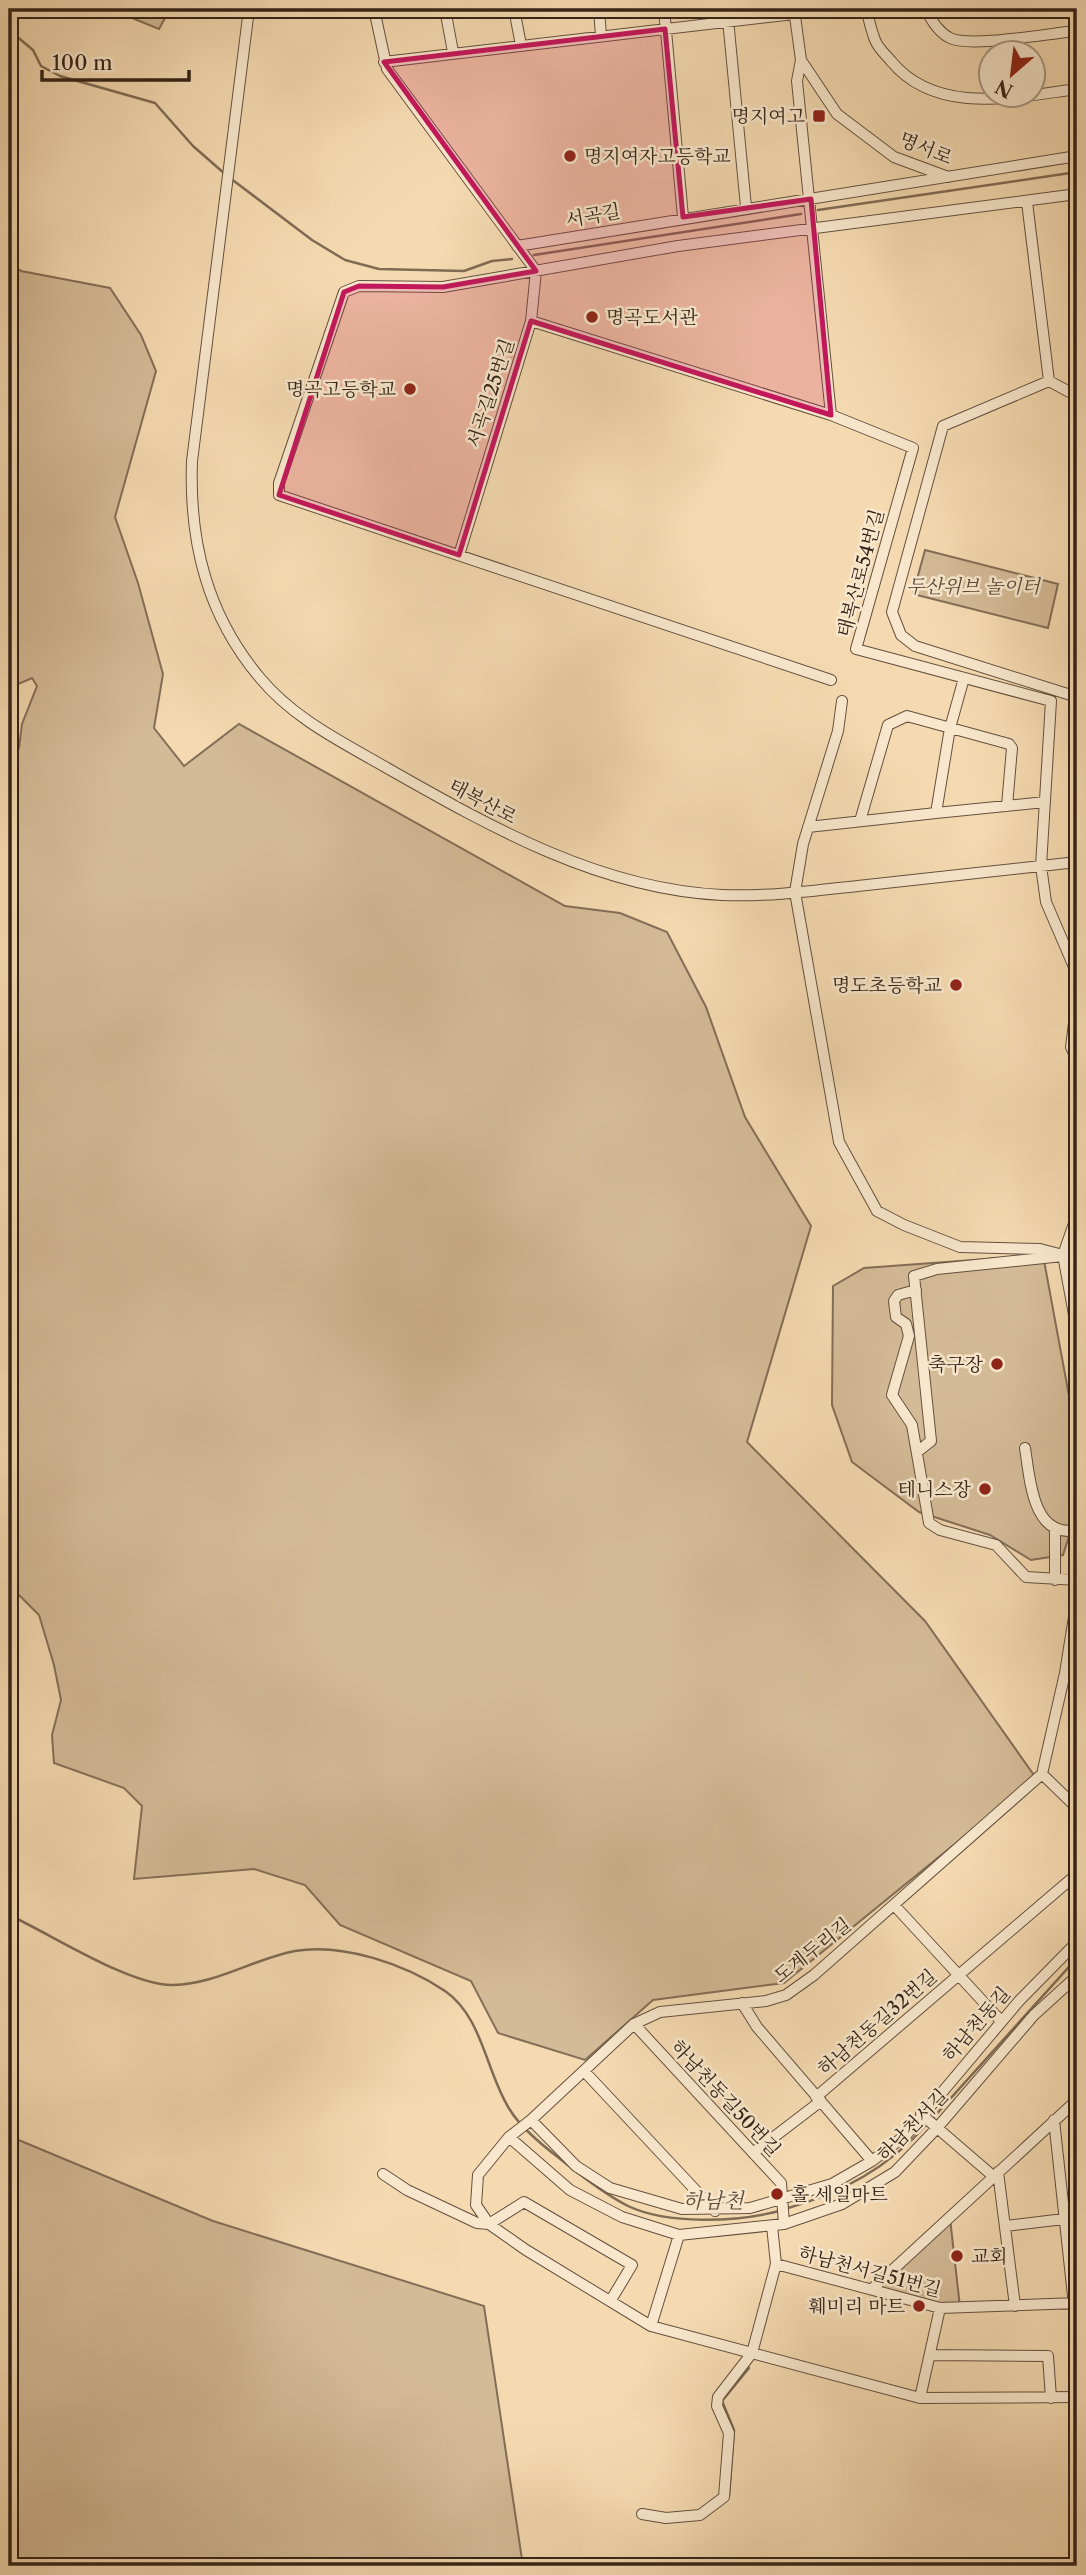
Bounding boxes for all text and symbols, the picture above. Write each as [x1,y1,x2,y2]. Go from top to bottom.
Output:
scale bar [42,38,189,82]
north arrow [978,38,1048,108]
text: 100 m [52,50,113,75]
text: N [992,75,1017,103]
place label: 명지여고 [732,105,805,128]
marker: 명지여고 [811,108,827,124]
street label: 명서로 [896,127,956,169]
place label: 명지여자고등학교 [584,145,731,168]
marker: 명지여자고등학교 [562,148,578,164]
street label: 서곡길 [564,199,622,232]
place label: 명곡도서관 [606,306,698,329]
marker: 명곡도서관 [584,309,600,325]
street label: 서곡길25번길 [462,336,519,450]
place label: 명곡고등학교 [286,378,396,401]
marker: 명곡고등학교 [402,381,418,397]
street label: 태복산로54번길 [832,507,889,640]
park label: 두산위브 놀이터 [906,575,1042,598]
street label: 태복산로 [445,774,521,829]
place label: 명도초등학교 [832,974,942,997]
marker: 명도초등학교 [948,977,964,993]
place label: 축구장 [928,1353,984,1376]
marker: 축구장 [989,1356,1005,1372]
place label: 테니스장 [898,1478,972,1501]
marker: 테니스장 [977,1481,993,1497]
street label: 도계두리길 [769,1913,856,1988]
street label: 하남천동길32번길 [813,1965,941,2080]
street label: 하남천동길 [938,1982,1015,2067]
street label: 하남천동길50번길 [666,2035,785,2161]
street label: 하남천서길 [872,2084,953,2166]
place label: 홀 세일마트 [791,2183,888,2206]
marker: 홀 세일마트 [769,2186,785,2202]
water label: 하남천 [683,2188,745,2213]
street label: 하남천서길51번길 [796,2241,944,2302]
place label: 교회 [971,2245,1008,2268]
marker: 교회 [949,2248,965,2264]
place label: 훼미리 마트 [808,2295,905,2318]
marker: 훼미리 마트 [911,2298,927,2314]

